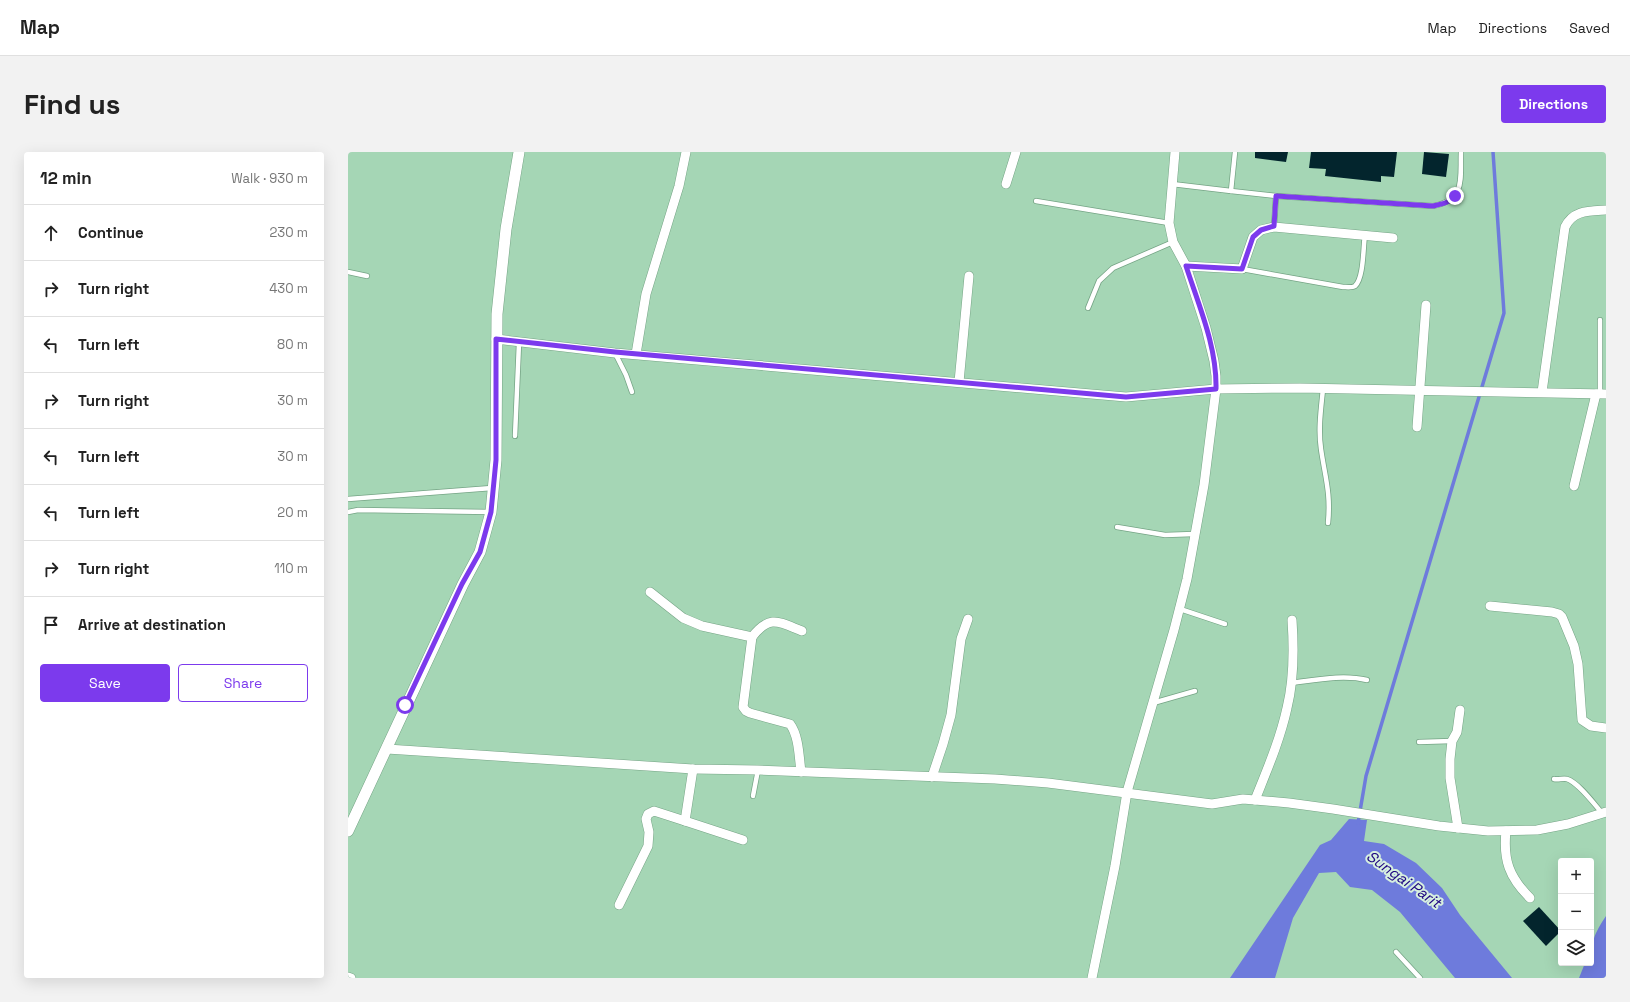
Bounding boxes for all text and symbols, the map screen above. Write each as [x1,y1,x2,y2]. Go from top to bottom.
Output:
text: Map [20,15,60,40]
text: Map [1427,19,1457,37]
text: Directions [1479,19,1547,37]
text: Saved [1569,19,1610,37]
button: Directions [1501,85,1606,123]
text: Find us [24,86,121,122]
text: 12 min [40,167,92,189]
text: Walk · 930 m [231,170,308,187]
route end [1446,187,1464,205]
icon: ahead [40,222,62,244]
text: Continue [78,223,144,242]
text: 230 m [270,224,308,241]
icon: right [40,278,62,300]
text: Turn right [78,279,149,298]
text: 430 m [269,280,308,297]
icon: left [40,334,62,356]
text: Turn left [78,335,140,354]
text: 80 m [277,336,308,353]
icon: right [40,390,62,412]
text: Turn right [78,391,149,410]
text: 30 m [277,392,308,409]
icon: left [40,446,62,468]
text: Turn left [78,447,140,466]
text: 30 m [277,448,308,465]
icon: left [40,502,62,524]
text: Turn left [78,503,140,522]
text: 20 m [277,504,308,521]
icon: right [40,558,62,580]
text: Turn right [78,559,149,578]
text: 110 m [274,560,308,577]
icon: arrive [40,614,62,636]
text: Arrive at destination [78,615,226,634]
button: Save [40,664,170,702]
button: Share [178,664,308,702]
route start [396,696,414,714]
water label: Sungai Parit [1363,846,1447,913]
map controls [1558,858,1594,966]
button: + [1558,858,1594,894]
button: − [1558,894,1594,930]
button: layers [1558,930,1594,966]

